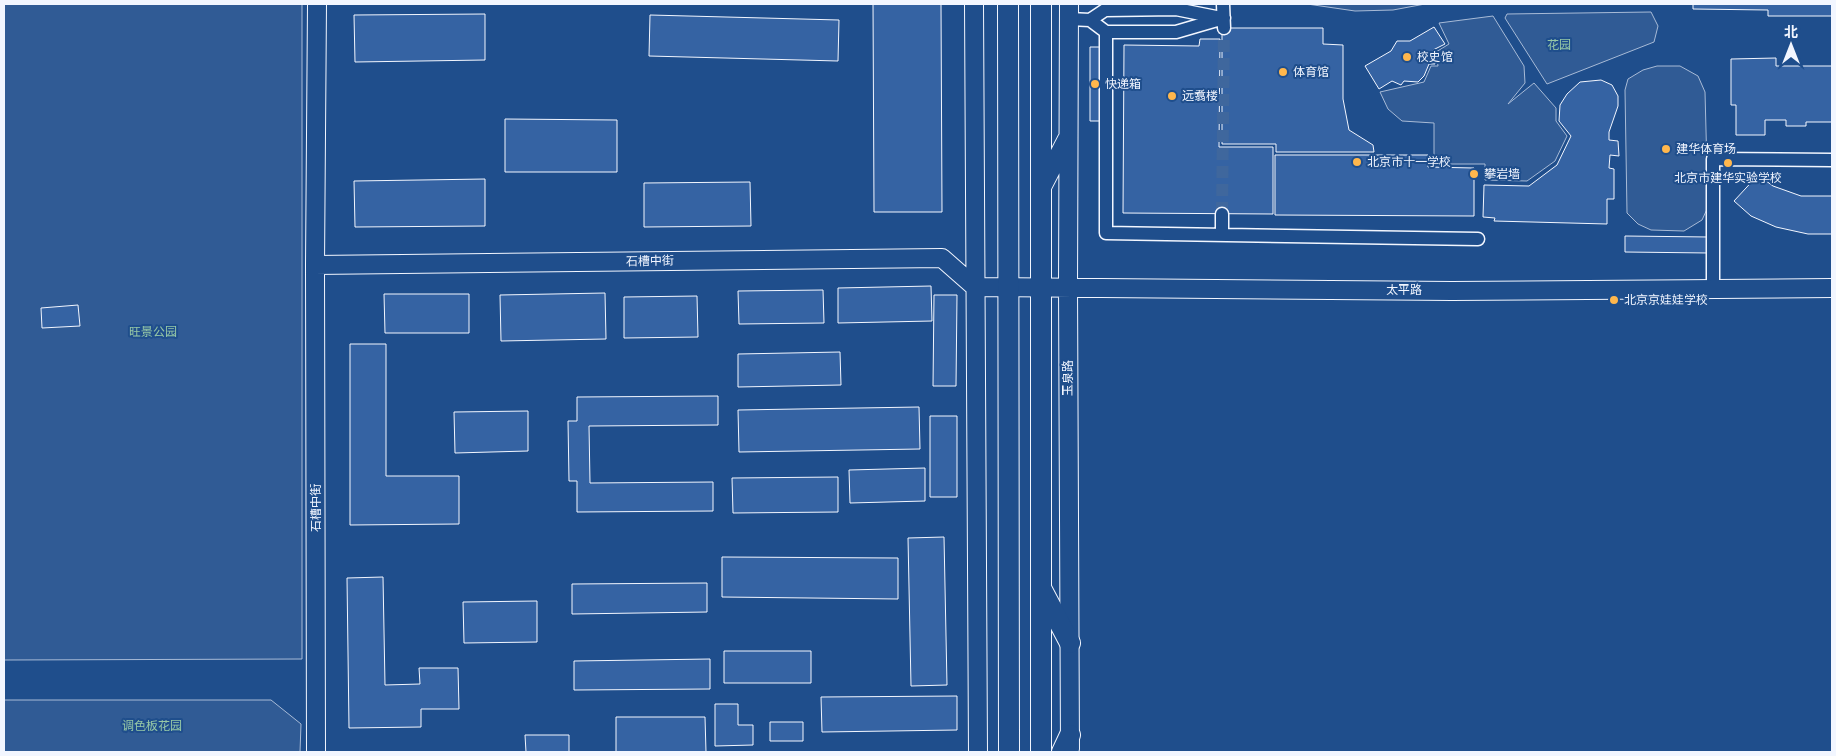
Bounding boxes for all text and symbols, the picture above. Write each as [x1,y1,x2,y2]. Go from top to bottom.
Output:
north arrow [1766,20,1816,70]
text: 北 [1784,23,1798,41]
park label: 花园 [1547,37,1571,52]
place label: 校史馆 [1417,49,1453,64]
marker: 校史馆 [1401,51,1413,63]
place label: 体育馆 [1293,64,1329,79]
marker: 体育馆 [1277,66,1289,78]
place label: 快递箱 [1105,76,1141,91]
marker: 快递箱 [1089,78,1101,90]
place label: 远翥楼 [1182,88,1218,103]
marker: 远翥楼 [1166,90,1178,102]
place label: 建华体育场 [1676,141,1736,156]
marker: 建华体育场 [1660,143,1672,155]
place label: 北京市十一学校 [1367,154,1451,169]
marker: 北京市十一学校 [1351,156,1363,168]
marker: 北京市建华实验学校 [1722,157,1734,169]
place label: 攀岩墙 [1484,166,1520,181]
marker: 攀岩墙 [1468,168,1480,180]
place label: 北京市建华实验学校 [1674,170,1782,185]
street label: 石槽中街 [626,253,674,268]
street label: 太平路 [1386,282,1422,297]
place label: 北京京娃娃学校 [1624,292,1708,307]
marker: 北京京娃娃学校 [1608,294,1620,306]
park label: 旺景公园 [129,324,177,339]
street label: 玉泉路 [1060,360,1075,396]
street label: 石槽中街 [308,484,323,532]
park label: 调色板花园 [122,718,182,733]

